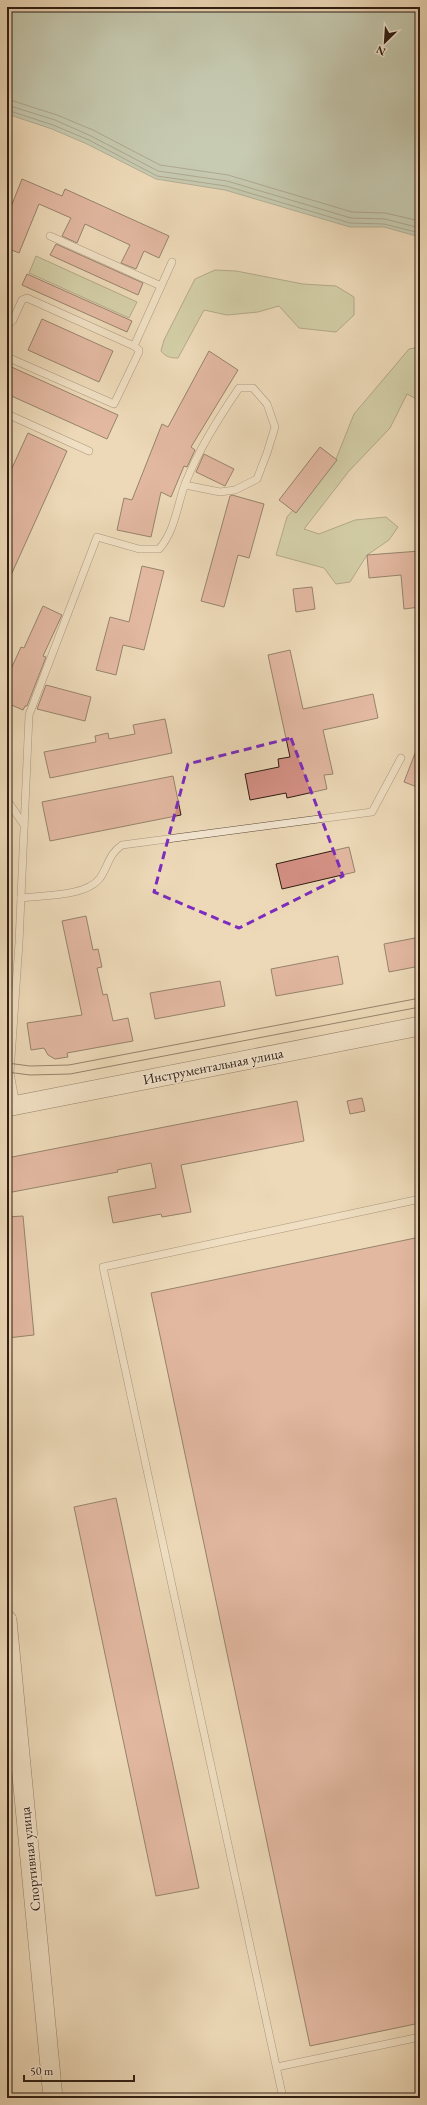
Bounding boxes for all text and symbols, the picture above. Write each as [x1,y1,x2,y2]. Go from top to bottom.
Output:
north arrow [365,22,405,62]
text: N [374,43,388,59]
street label: Инструментальная улица [141,1043,285,1088]
street label: Спортивная улица [16,1805,44,1912]
scale bar [24,2057,134,2083]
text: 50 m [30,2063,54,2079]

